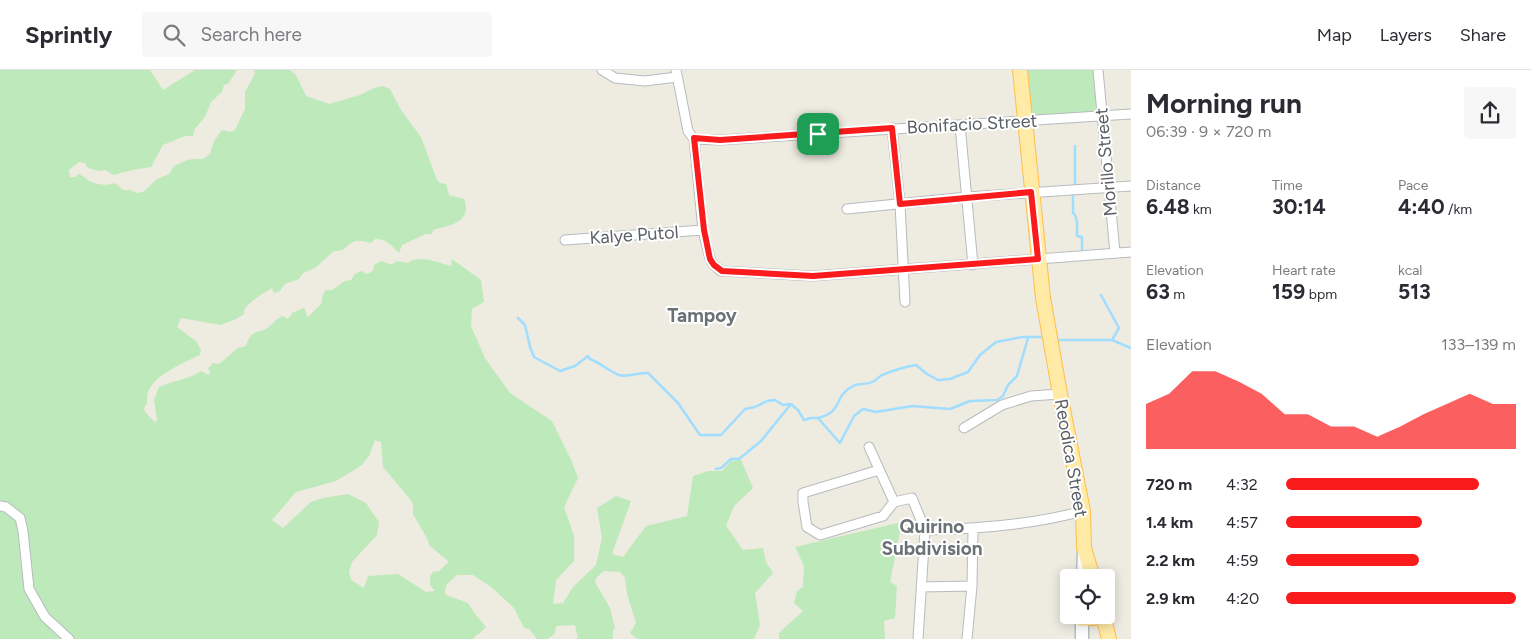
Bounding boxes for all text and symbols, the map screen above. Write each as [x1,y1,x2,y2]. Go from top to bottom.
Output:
search box [142,12,492,57]
text: Sprintly [25,20,112,49]
icon: search [160,21,188,49]
text: Search here [200,23,302,46]
text: Map [1317,24,1352,46]
text: Layers [1380,24,1432,46]
text: Share [1460,24,1506,46]
text: Morning run [1146,86,1302,120]
button: share [1464,87,1516,139]
street label: Morillo Street [1090,106,1122,217]
street label: Bonifacio Street [906,110,1038,138]
pin [797,113,839,155]
icon: arrive [804,120,832,148]
text: 06:39 · 9 × 720 m [1146,122,1271,141]
text: Distance [1146,177,1201,194]
text: Time [1272,177,1303,194]
text: Pace [1398,177,1428,194]
text: 6.48 [1146,194,1190,219]
text: 30:14 [1272,194,1326,219]
text: 4:40 [1398,194,1445,219]
text: km [1190,201,1212,218]
text: /km [1445,201,1472,218]
street label: Kalye Putol [589,221,679,249]
text: Elevation [1146,262,1204,279]
text: Heart rate [1272,262,1336,279]
text: kcal [1398,262,1422,279]
text: 63 [1146,279,1170,304]
text: 159 [1272,279,1305,304]
text: 513 [1398,279,1431,304]
text: m [1170,286,1185,303]
text: bpm [1305,286,1337,303]
district label: Tampoy [667,304,737,327]
text: Elevation [1146,335,1212,354]
text: 133–139 m [1441,335,1516,354]
street label: Reodica Street [1050,397,1092,519]
text: 720 m [1146,475,1192,494]
text: 4:32 [1226,475,1258,494]
text: 1.4 km [1146,513,1193,532]
text: 4:57 [1226,513,1258,532]
district label: Quirino Subdivision [881,515,983,560]
text: 2.2 km [1146,551,1195,570]
text: 4:59 [1226,551,1258,570]
map controls [1060,569,1115,624]
button: locate [1060,569,1115,624]
text: 2.9 km [1146,589,1195,608]
text: 4:20 [1226,589,1259,608]

